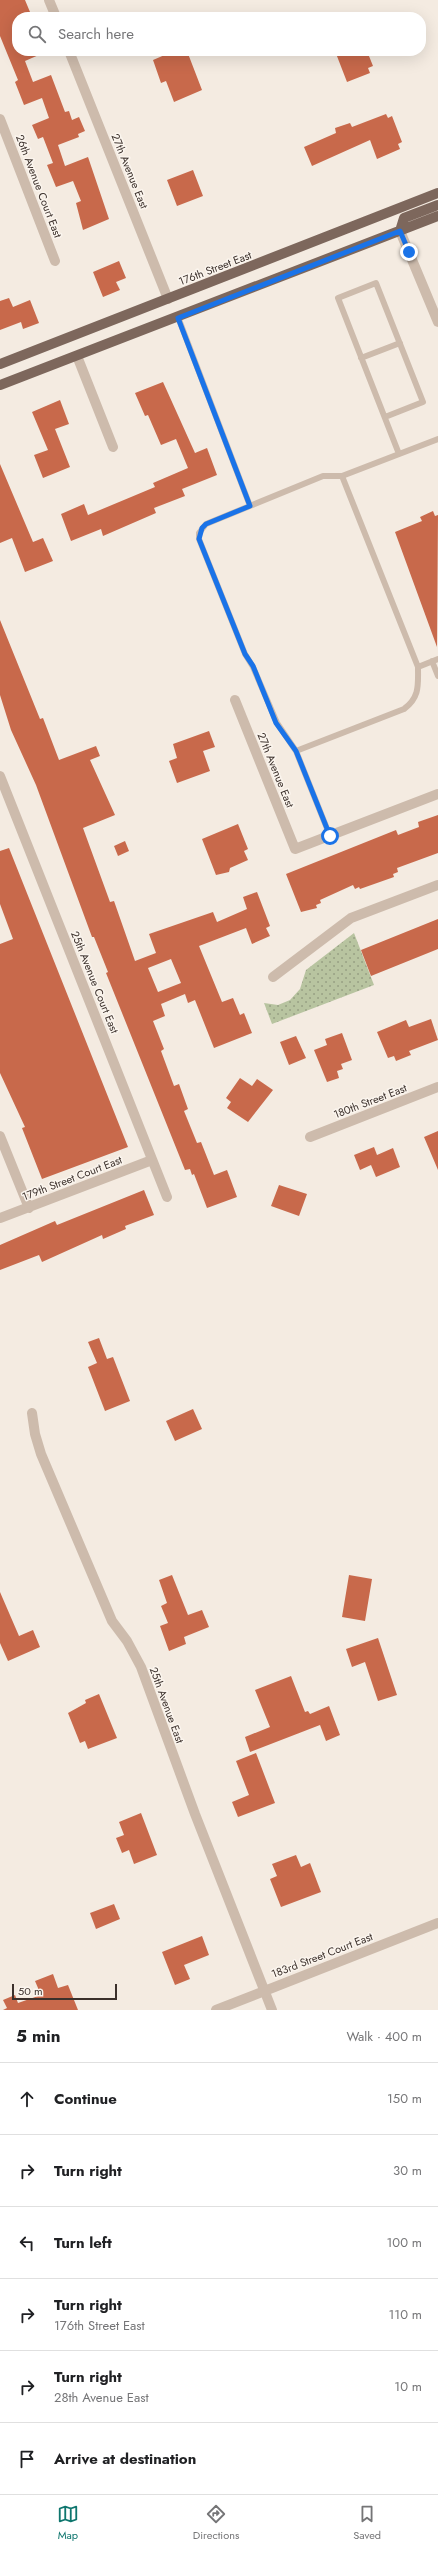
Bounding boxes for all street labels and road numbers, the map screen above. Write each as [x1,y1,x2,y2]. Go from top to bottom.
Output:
street label: 27th Avenue East [108,131,152,211]
street label: 26th Avenue Court East [12,132,66,240]
street label: 176th Street East [176,247,254,289]
street label: 27th Avenue East [254,730,298,810]
street label: 25th Avenue Court East [67,928,123,1036]
street label: 180th Street East [331,1080,409,1122]
street label: 179th Street Court East [20,1151,125,1204]
street label: 25th Avenue East [146,1665,188,1746]
street label: 183rd Street Court East [269,1928,375,1982]

